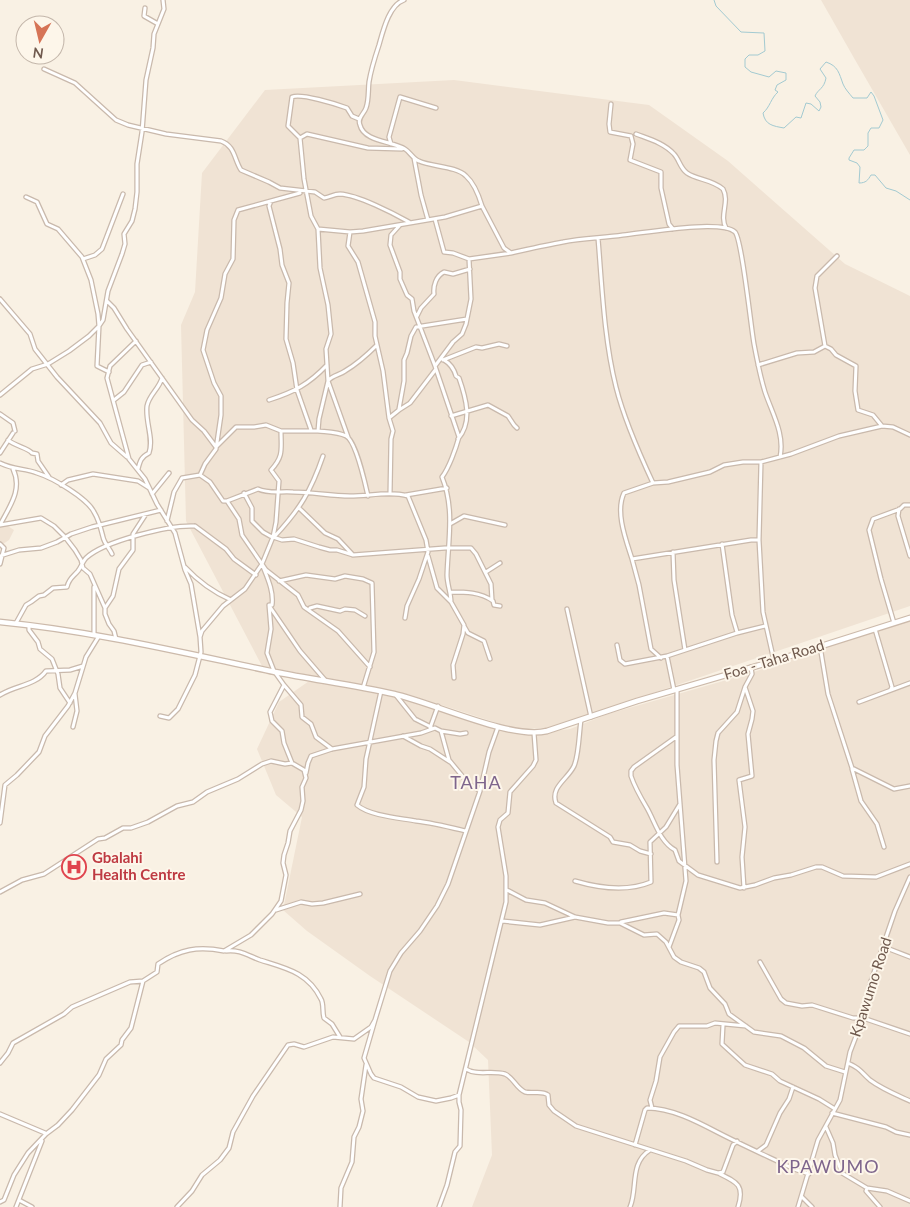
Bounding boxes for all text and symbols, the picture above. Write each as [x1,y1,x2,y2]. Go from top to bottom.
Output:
north arrow [15,15,65,65]
text: N [32,44,45,63]
street label: Foa - Taha Road [721,635,826,683]
district label: TAHA [450,771,502,793]
place label: Gbalahi Health Centre [92,848,185,883]
hospital icon: Gbalahi Health Centre [61,854,87,880]
street label: Kpawumo Road [845,935,895,1039]
district label: KPAWUMO [776,1155,880,1177]

